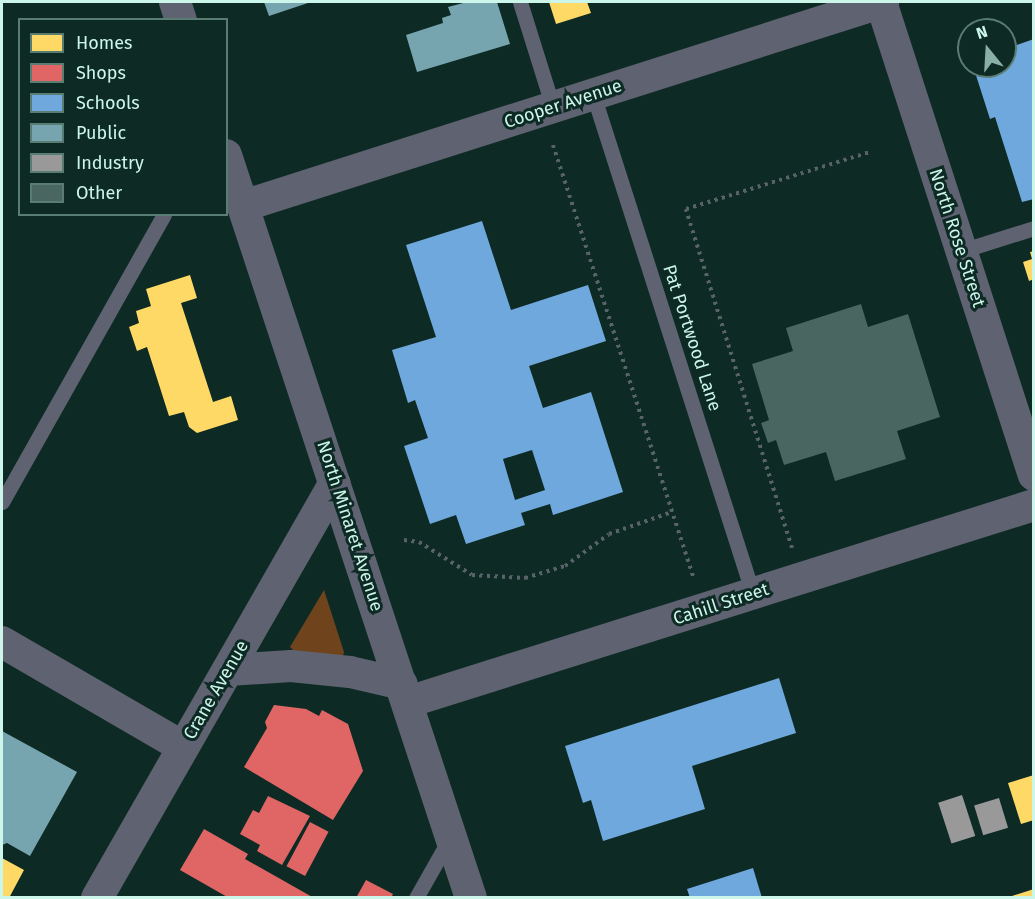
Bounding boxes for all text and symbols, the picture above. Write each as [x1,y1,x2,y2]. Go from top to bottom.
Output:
legend [18,18,228,216]
north arrow [957,18,1017,78]
text: N [974,22,990,43]
text: Homes [76,32,132,54]
text: Shops [76,62,126,84]
street label: Cooper Avenue [501,75,625,133]
text: Schools [76,92,140,114]
text: Public [76,122,126,144]
text: Industry [76,152,144,174]
street label: North Rose Street [924,166,990,310]
text: Other [76,182,122,204]
street label: Pat Portwood Lane [658,262,726,414]
street label: North Minaret Avenue [312,438,388,614]
street label: Cahill Street [670,578,772,630]
street label: Crane Avenue [179,637,253,743]

